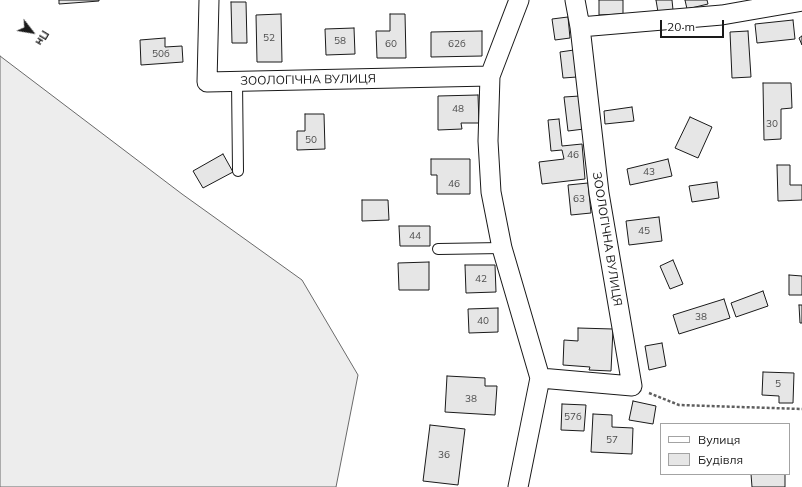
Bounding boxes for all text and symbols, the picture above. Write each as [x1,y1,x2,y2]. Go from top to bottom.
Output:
north arrow [12,12,52,52]
scale bar [662,12,726,38]
text: 20 m [667,19,695,34]
text: Пн [32,28,52,48]
house number: 52 [263,32,275,44]
house number: 58 [334,35,346,47]
house number: 60 [385,38,397,50]
house number: 62б [448,38,466,50]
house number: 50б [152,48,170,60]
street label: ЗООЛОГІЧНА ВУЛИЦЯ [240,72,376,88]
house number: 48 [452,103,464,115]
house number: 30 [766,118,778,130]
house number: 50 [305,134,317,146]
house number: 46 [567,149,579,161]
house number: 43 [643,166,655,178]
street label: ЗООЛОГІЧНА ВУЛИЦЯ [589,171,625,307]
house number: 46 [448,178,460,190]
house number: 63 [573,193,585,205]
house number: 45 [638,225,650,237]
house number: 44 [409,230,421,242]
house number: 42 [475,273,487,285]
house number: 38 [695,311,707,323]
house number: 40 [477,315,489,327]
house number: 5 [775,378,781,390]
house number: 38 [465,393,477,405]
house number: 57б [564,411,582,423]
legend [660,423,790,475]
text: Вулиця [698,432,740,447]
house number: 57 [606,434,618,446]
house number: 36 [438,449,450,461]
text: Будівля [698,452,743,467]

